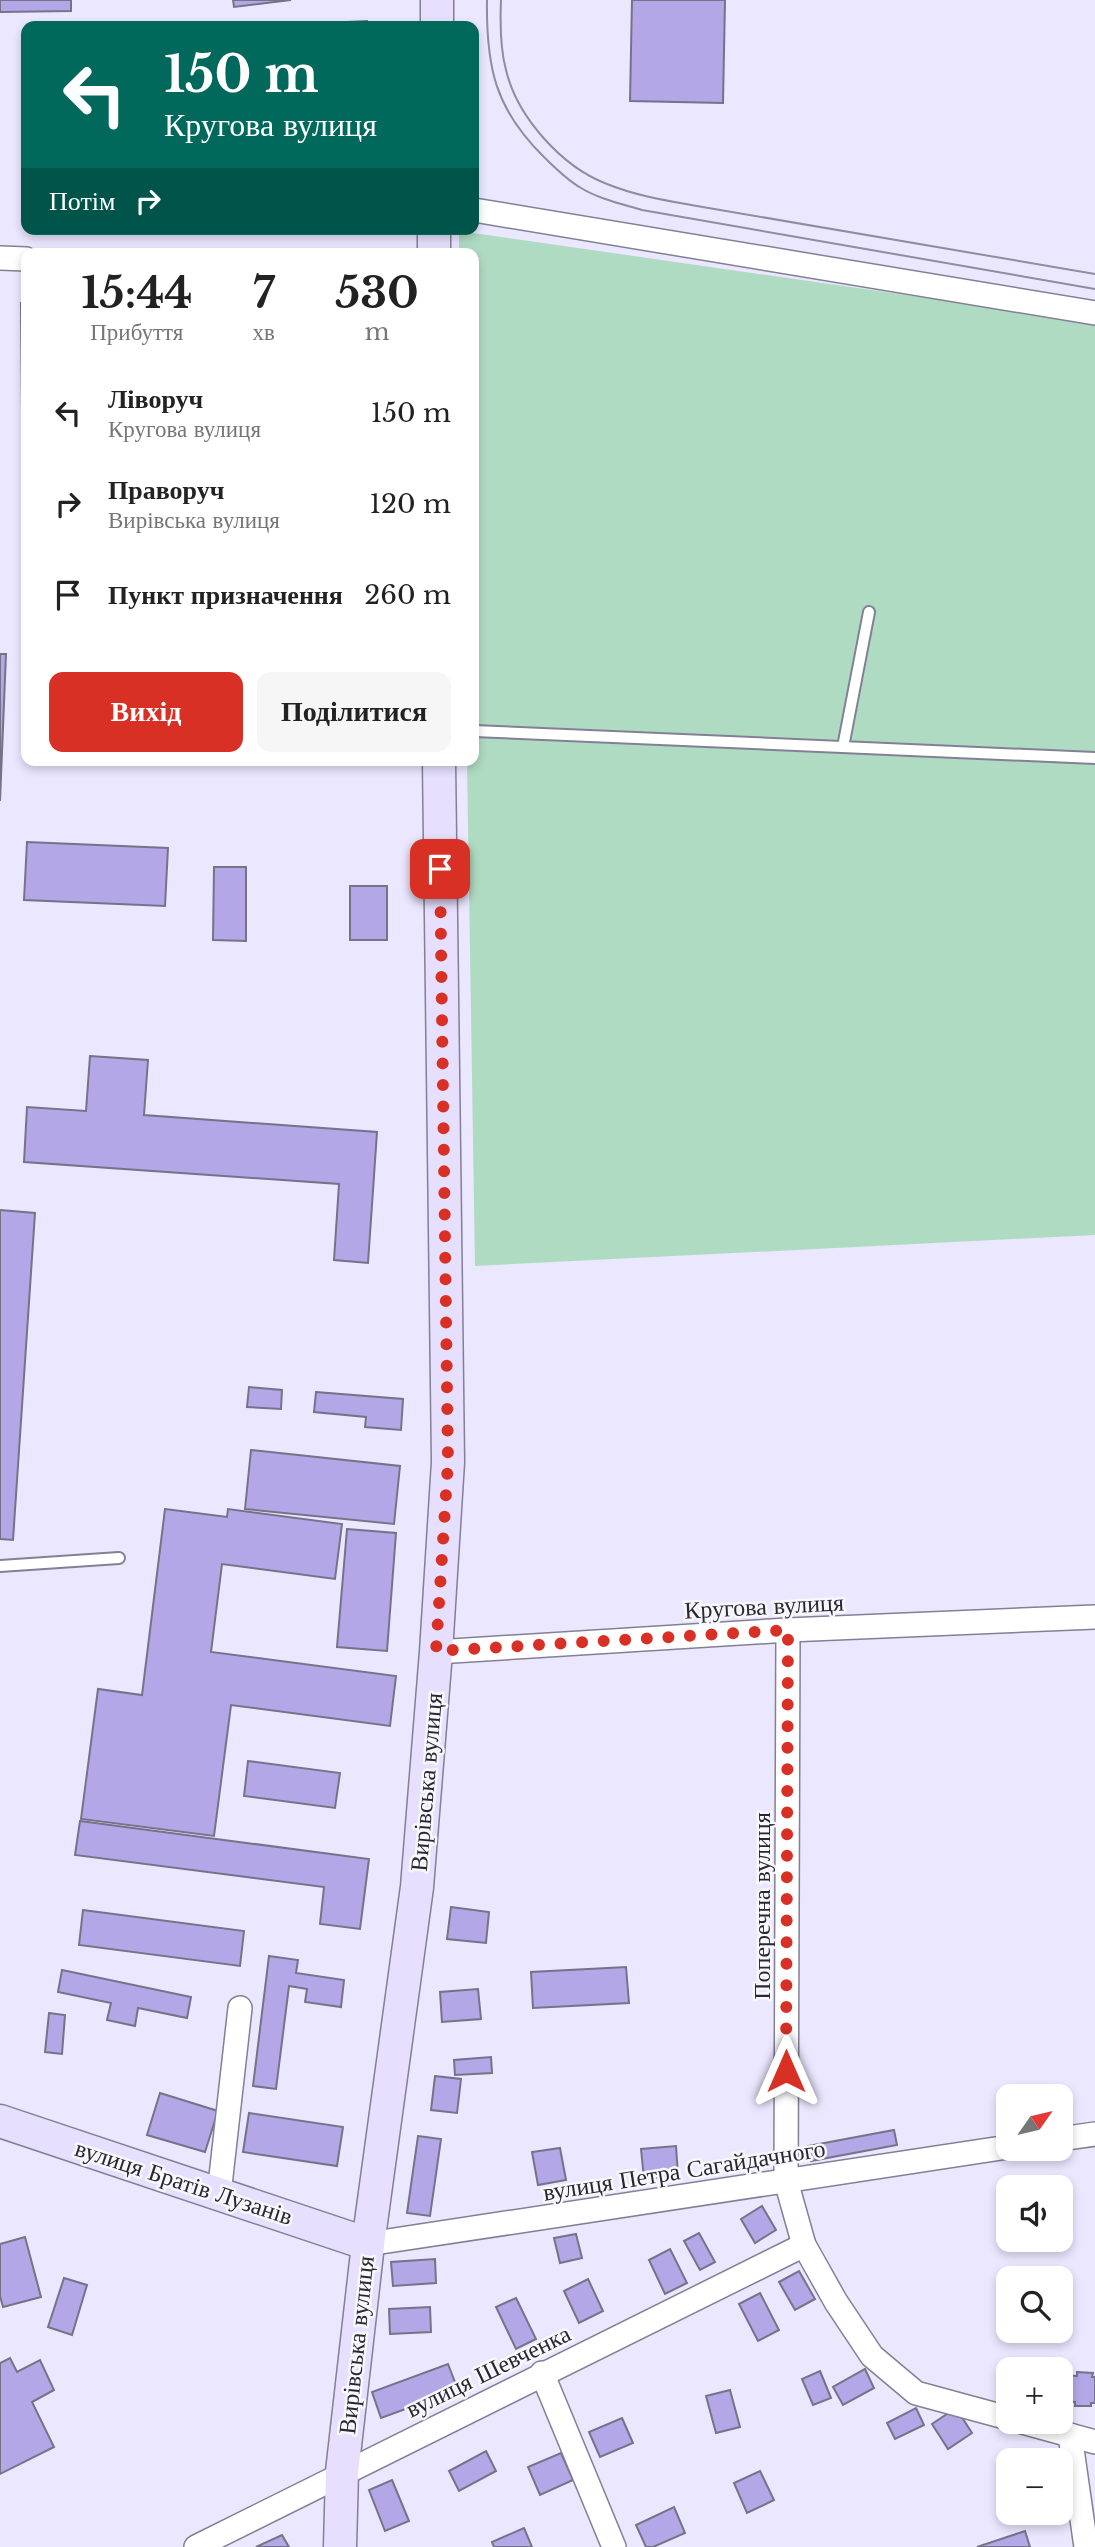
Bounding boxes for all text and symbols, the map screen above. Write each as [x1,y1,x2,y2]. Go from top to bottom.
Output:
text: 150 m [164,44,319,105]
icon: left [49,49,140,140]
text: Кругова вулиця [164,105,377,145]
icon: right [129,182,167,220]
text: Потім [49,185,115,217]
text: 15:44 [81,267,192,319]
text: 7 [253,267,275,319]
text: 530 [335,267,419,319]
text: Прибуття [90,318,183,346]
text: хв [253,318,275,346]
text: m [365,318,389,346]
text: Ліворуч [108,383,203,415]
icon: left [49,394,87,432]
text: 150 m [371,397,451,429]
text: Кругова вулиця [108,415,261,443]
text: Праворуч [108,474,224,506]
icon: right [49,485,87,523]
text: 120 m [369,488,451,520]
text: Вирівська вулиця [108,506,280,534]
icon: arrive [49,576,87,614]
text: Пункт призначення [108,579,343,611]
text: 260 m [364,579,451,611]
button: Вихід [49,672,243,752]
button: Поділитися [257,672,451,752]
pin [410,839,470,899]
icon: arrive [421,850,459,888]
street label: Кругова вулиця [684,1587,844,1625]
street label: Вирівська вулиця [404,1691,448,1873]
street label: Поперечна вулиця [747,1812,776,2000]
position arrow [749,2034,823,2108]
north arrow [996,2084,1073,2161]
map controls [996,2084,1073,2525]
street label: вулиця Братів Лузанів [72,2133,296,2231]
street label: вулиця Петра Сагайдачного [541,2133,827,2207]
button: sound [996,2175,1073,2252]
street label: Вирівська вулиця [332,2254,380,2436]
button: search [996,2266,1073,2343]
street label: вулиця Шевченка [401,2318,575,2423]
button: + [996,2357,1073,2434]
button: − [996,2448,1073,2525]

